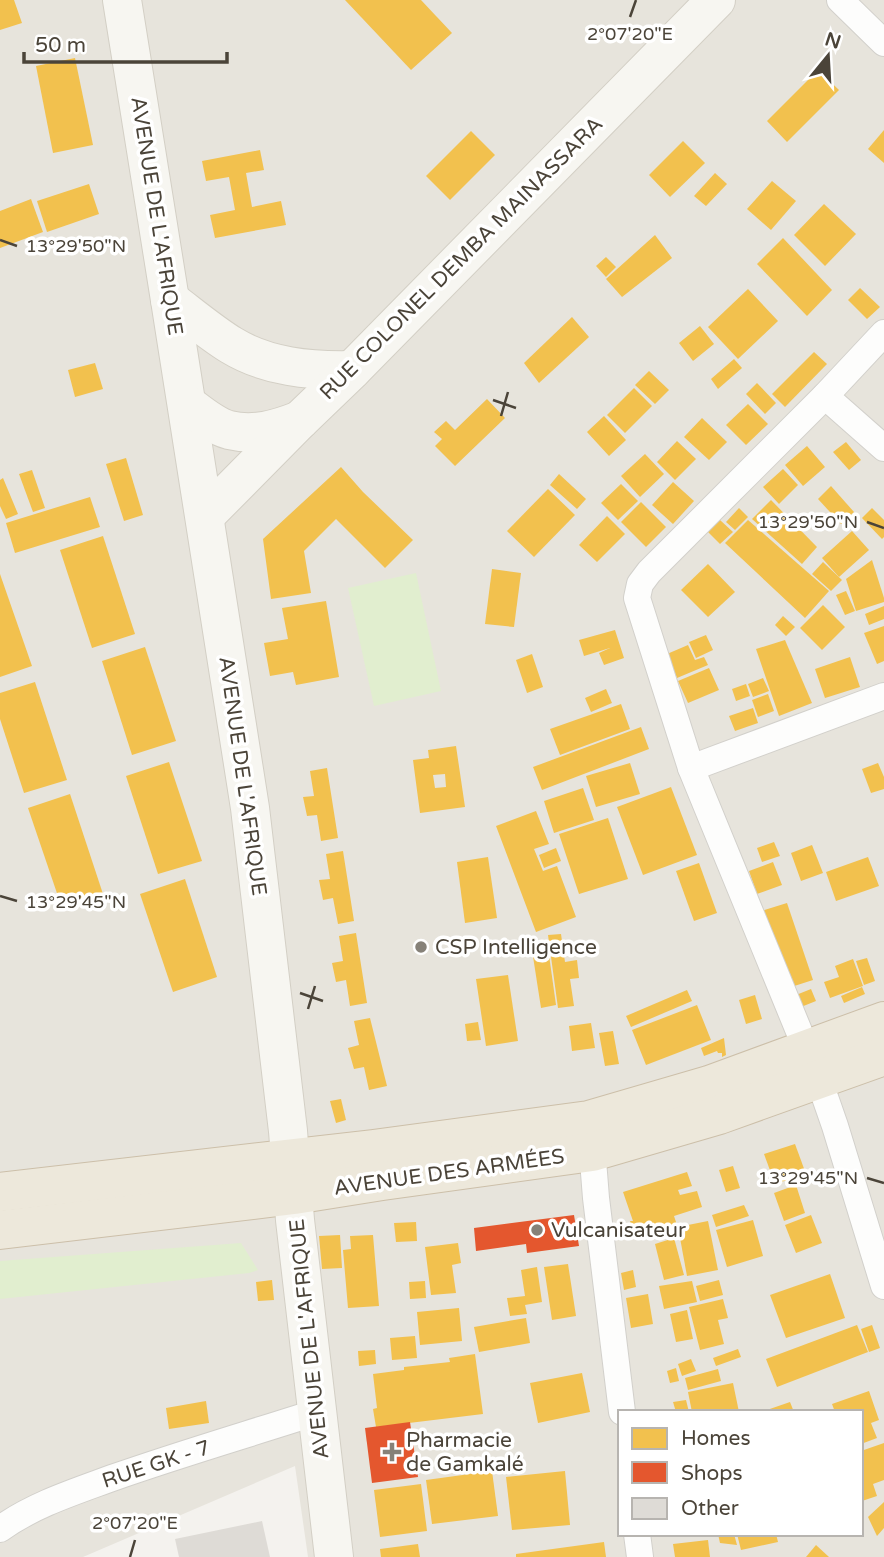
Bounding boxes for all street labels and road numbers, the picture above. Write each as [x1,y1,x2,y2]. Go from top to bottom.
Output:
street label: AVENUE DE L'AFRIQUE [125,95,188,337]
street label: RUE COLONEL DEMBA MAINASSARA [315,112,608,405]
street label: AVENUE DE L'AFRIQUE [213,655,272,897]
street label: AVENUE DES ARMÉES [332,1144,566,1201]
street label: AVENUE DE L'AFRIQUE [284,1218,335,1460]
street label: RUE GK - 7 [99,1435,213,1494]

